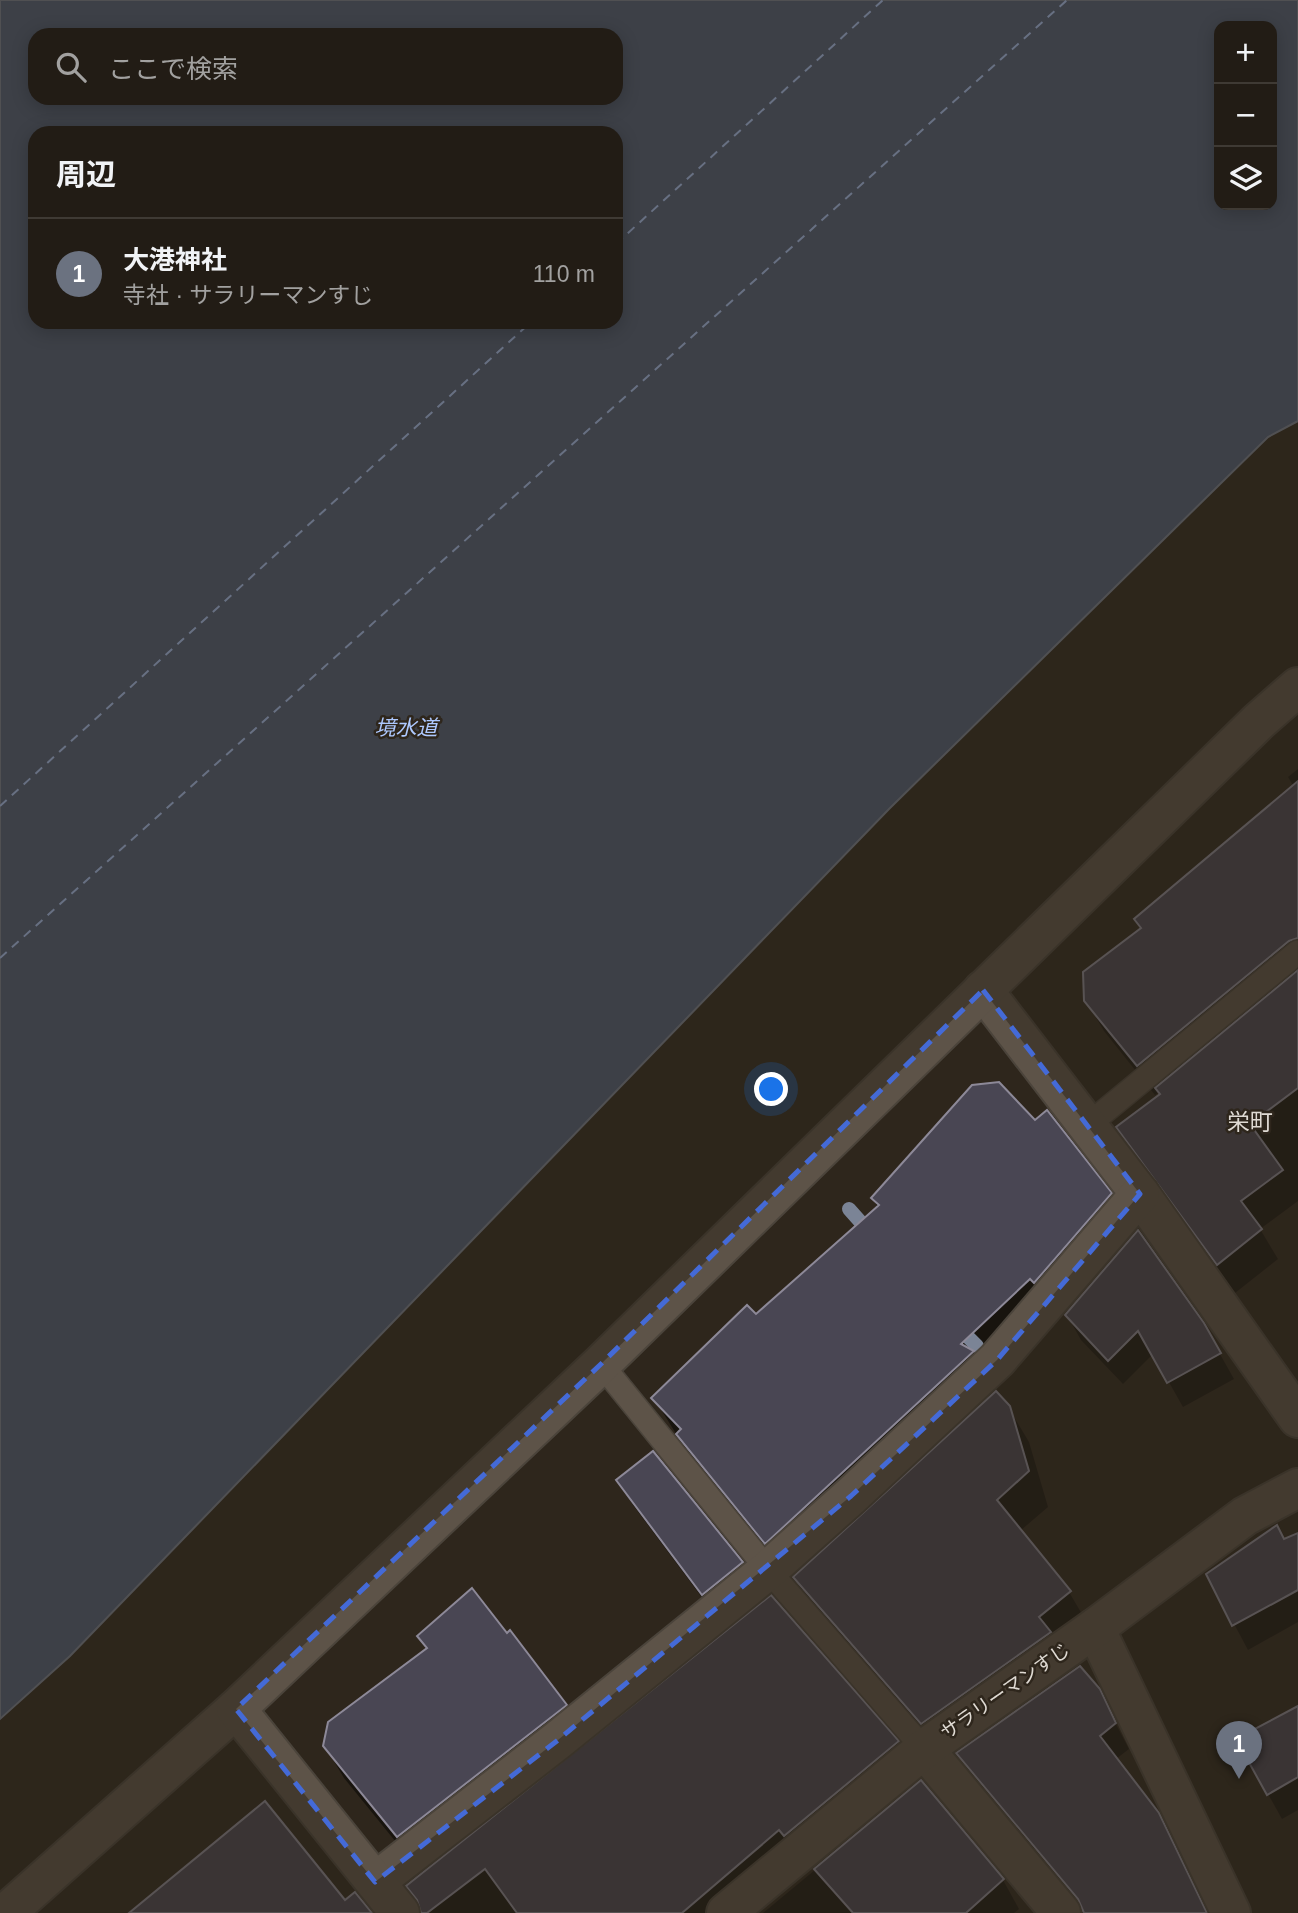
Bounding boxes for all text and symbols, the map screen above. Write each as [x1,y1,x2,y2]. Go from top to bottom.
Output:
map controls [1214,21,1277,210]
button: + [1214,21,1277,84]
search box [28,28,623,105]
icon: search [52,48,90,86]
text: ここで検索 [108,54,238,84]
button: − [1214,84,1277,147]
button: layers [1214,147,1277,210]
text: 周辺 [56,158,116,191]
text: 大港神社 [123,245,227,275]
text: 1 [73,261,85,287]
text: 110 m [533,261,595,287]
text: 寺社 · サラリーマンすじ [123,282,373,308]
water label: 境水道 [375,716,440,739]
your location [754,1072,788,1106]
district label: 栄町 [1227,1109,1273,1135]
street label: サラリーマンすじ [937,1639,1073,1743]
pin: 1 [1216,1721,1262,1779]

